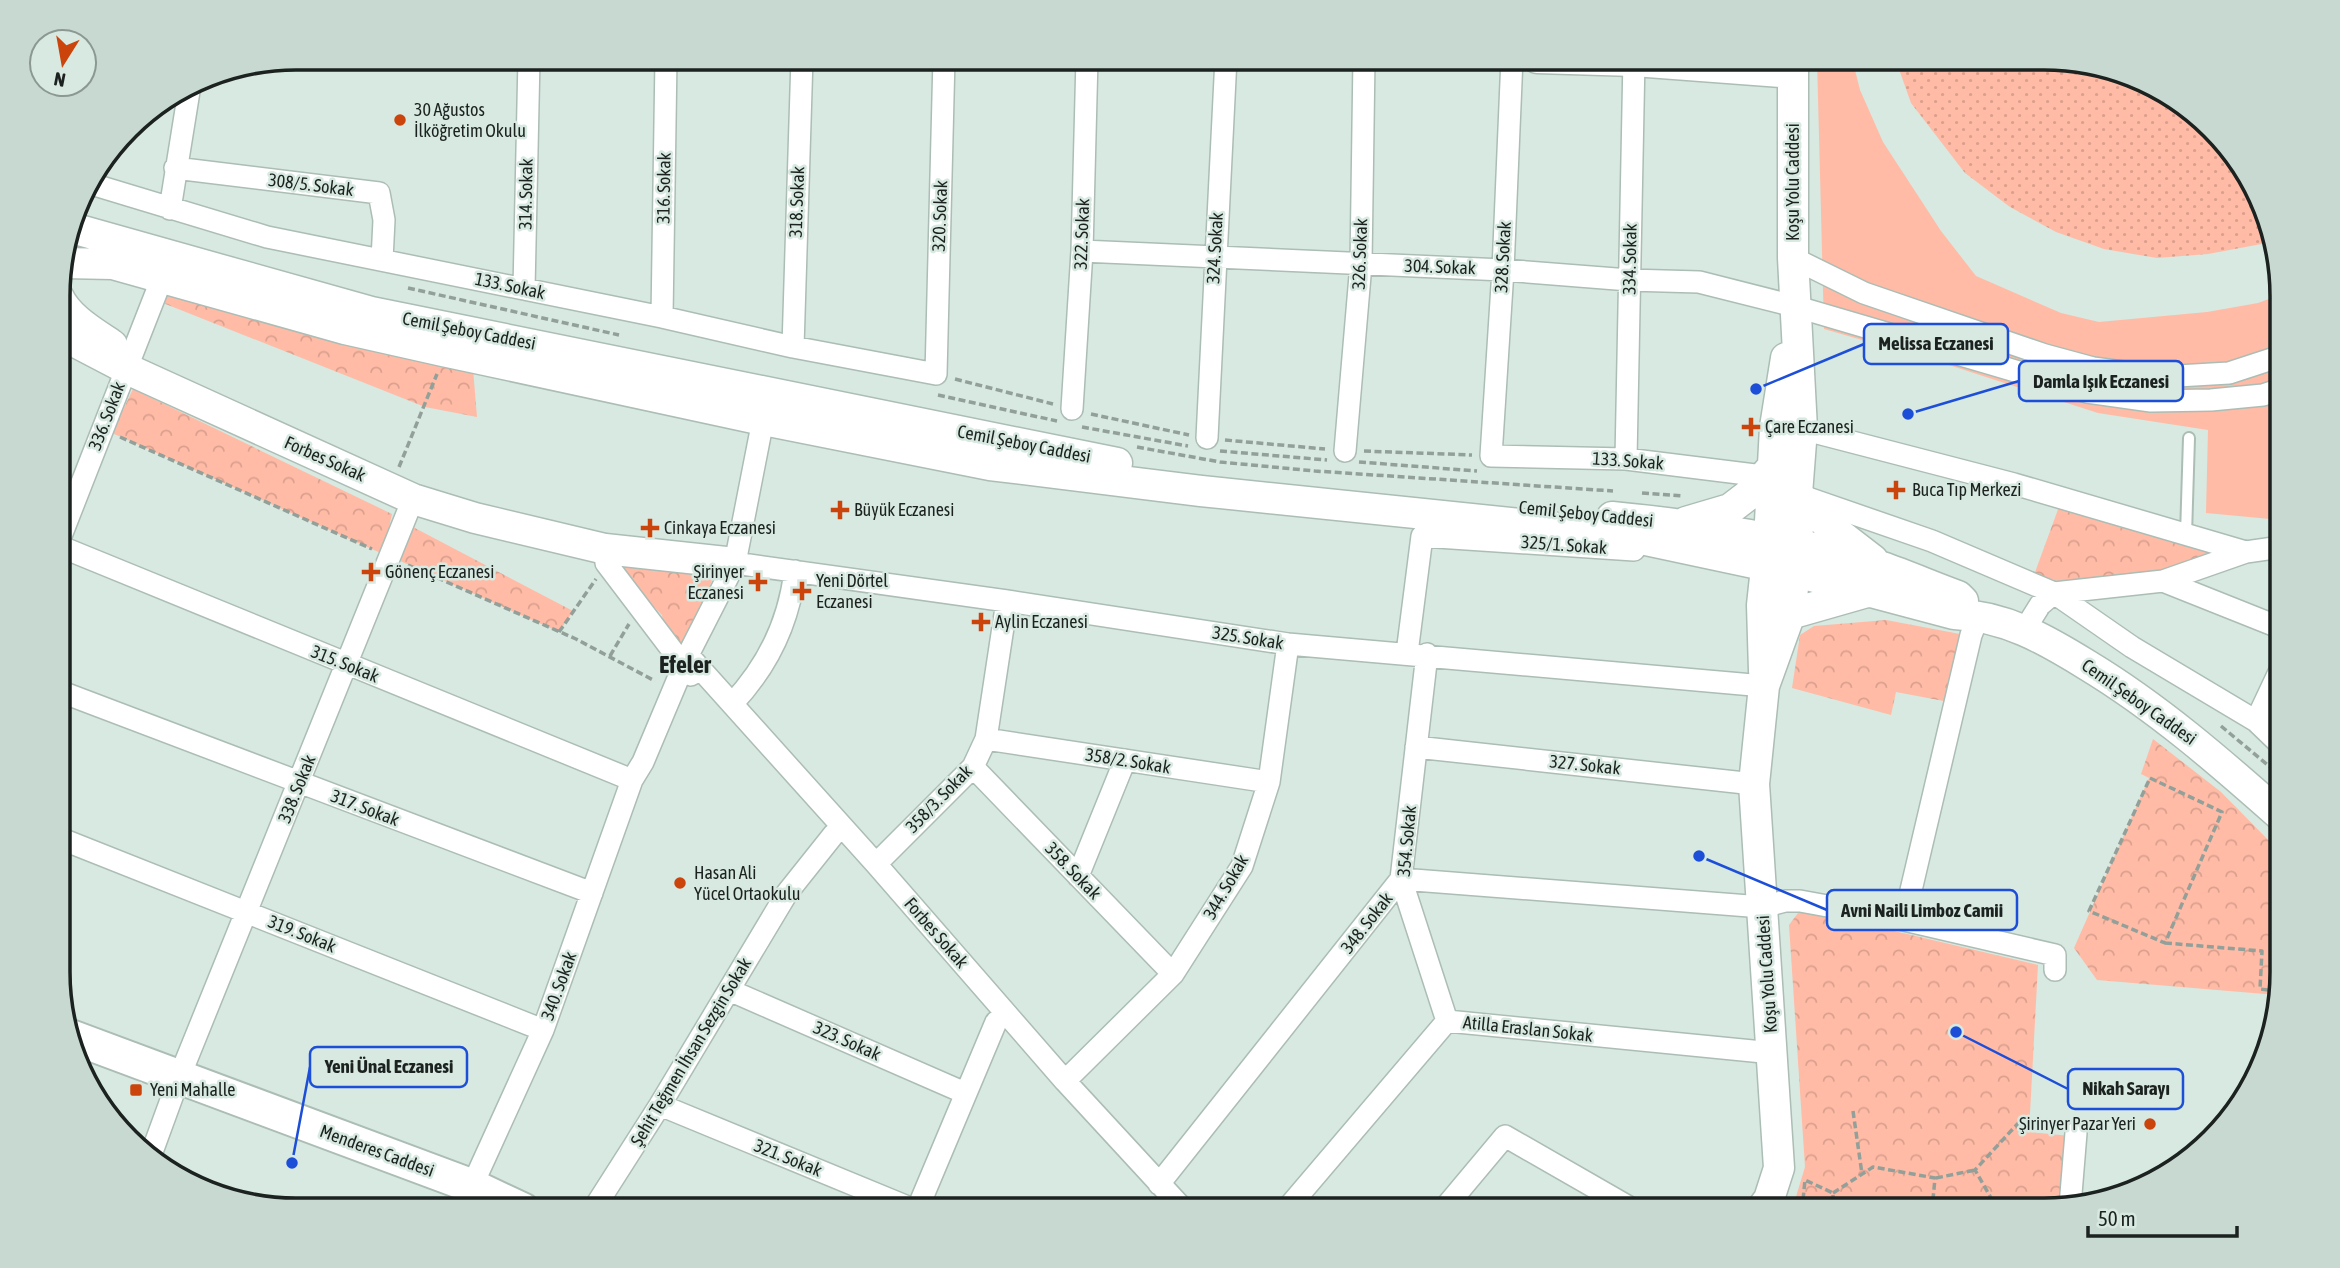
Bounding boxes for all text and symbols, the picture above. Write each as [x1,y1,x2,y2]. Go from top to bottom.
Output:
north arrow [28,28,98,98]
text: N [52,68,67,92]
place label: 30 Ağustos İlköğretim Okulu [414,99,526,141]
marker: 30 Ağustos İlköğretim Okulu [392,112,408,128]
street label: Koşu Yolu Caddesi [1782,123,1803,241]
street label: 316. Sokak [652,152,675,224]
street label: 314. Sokak [514,158,537,230]
street label: 318. Sokak [785,166,808,238]
street label: 308/5. Sokak [267,169,355,200]
street label: 320. Sokak [928,180,951,252]
street label: 322. Sokak [1070,198,1093,270]
street label: 324. Sokak [1202,212,1227,284]
street label: 326. Sokak [1348,218,1371,290]
street label: 328. Sokak [1490,221,1515,293]
street label: 334. Sokak [1618,223,1641,295]
street label: 304. Sokak [1404,255,1476,278]
street label: 133. Sokak [473,268,547,303]
street label: Cemil Şeboy Caddesi [401,307,537,354]
callout: Melissa Eczanesi [1864,324,2008,364]
text: Melissa Eczanesi [1878,332,1994,354]
callout: Damla Işık Eczanesi [2019,361,2183,401]
text: Damla Işık Eczanesi [2033,370,2169,392]
street label: 336. Sokak [84,379,129,453]
place label: Çare Eczanesi [1765,416,1854,437]
marker: Çare Eczanesi [1743,419,1759,435]
street label: Cemil Şeboy Caddesi [956,420,1092,467]
street label: Forbes Sokak [281,431,369,486]
street label: 133. Sokak [1592,448,1664,473]
place label: Buca Tıp Merkezi [1912,479,2021,500]
marker: Buca Tıp Merkezi [1886,480,1906,500]
street label: Cemil Şeboy Caddesi [1518,496,1654,531]
place label: Büyük Eczanesi [854,499,954,520]
marker: Büyük Eczanesi [832,502,848,518]
place label: Cinkaya Eczanesi [664,517,776,538]
marker: Cinkaya Eczanesi [642,520,658,536]
street label: 325/1. Sokak [1520,531,1608,558]
place label: Gönenç Eczanesi [385,561,494,582]
place label: Şirinyer Eczanesi [687,561,745,603]
marker: Gönenç Eczanesi [363,564,379,580]
place label: Yeni Dörtel Eczanesi [816,570,888,612]
marker: Şirinyer Eczanesi [750,574,766,590]
marker: Yeni Dörtel Eczanesi [794,583,810,599]
place label: Aylin Eczanesi [995,611,1088,632]
marker: Aylin Eczanesi [973,614,989,630]
street label: 325. Sokak [1211,622,1285,653]
street label: 315. Sokak [308,640,382,687]
district label: Efeler [659,651,712,678]
street label: Cemil Şeboy Caddesi [2078,654,2201,749]
street label: 358/2. Sokak [1084,743,1172,778]
street label: 327. Sokak [1549,750,1622,779]
street label: 338. Sokak [273,752,320,826]
street label: 358/3. Sokak [901,760,976,837]
street label: 317. Sokak [328,785,402,830]
street label: 354. Sokak [1393,804,1420,877]
street label: 358. Sokak [1041,838,1106,904]
street label: 344. Sokak [1199,851,1253,923]
place label: Hasan Ali Yücel Ortaokulu [694,862,801,904]
marker: Hasan Ali Yücel Ortaokulu [672,875,688,891]
street label: 348. Sokak [1336,888,1397,957]
callout: Avni Naili Limboz Camii [1827,890,2017,930]
street label: Forbes Sokak [900,893,973,972]
text: Avni Naili Limboz Camii [1840,899,2003,921]
street label: 319. Sokak [265,910,339,957]
street label: Koşu Yolu Caddesi [1752,914,1781,1034]
street label: 340. Sokak [536,949,581,1023]
street label: Şehit Teğmen İhsan Sezgin Sokak [626,954,755,1150]
street label: Atilla Eraslan Sokak [1462,1011,1594,1046]
street label: 323. Sokak [810,1016,884,1065]
callout: Yeni Ünal Eczanesi [310,1047,467,1087]
text: Yeni Ünal Eczanesi [324,1055,453,1077]
callout: Nikah Sarayı [2068,1069,2183,1109]
text: Nikah Sarayı [2082,1077,2170,1099]
place label: Yeni Mahalle [150,1079,236,1100]
marker: Yeni Mahalle [128,1082,144,1098]
place label: Şirinyer Pazar Yeri [2019,1113,2136,1134]
marker: Şirinyer Pazar Yeri [2142,1116,2158,1132]
street label: Menderes Caddesi [317,1120,437,1181]
street label: 321. Sokak [751,1134,825,1181]
scale bar [2088,1194,2237,1238]
text: 50 m [2098,1206,2136,1230]

